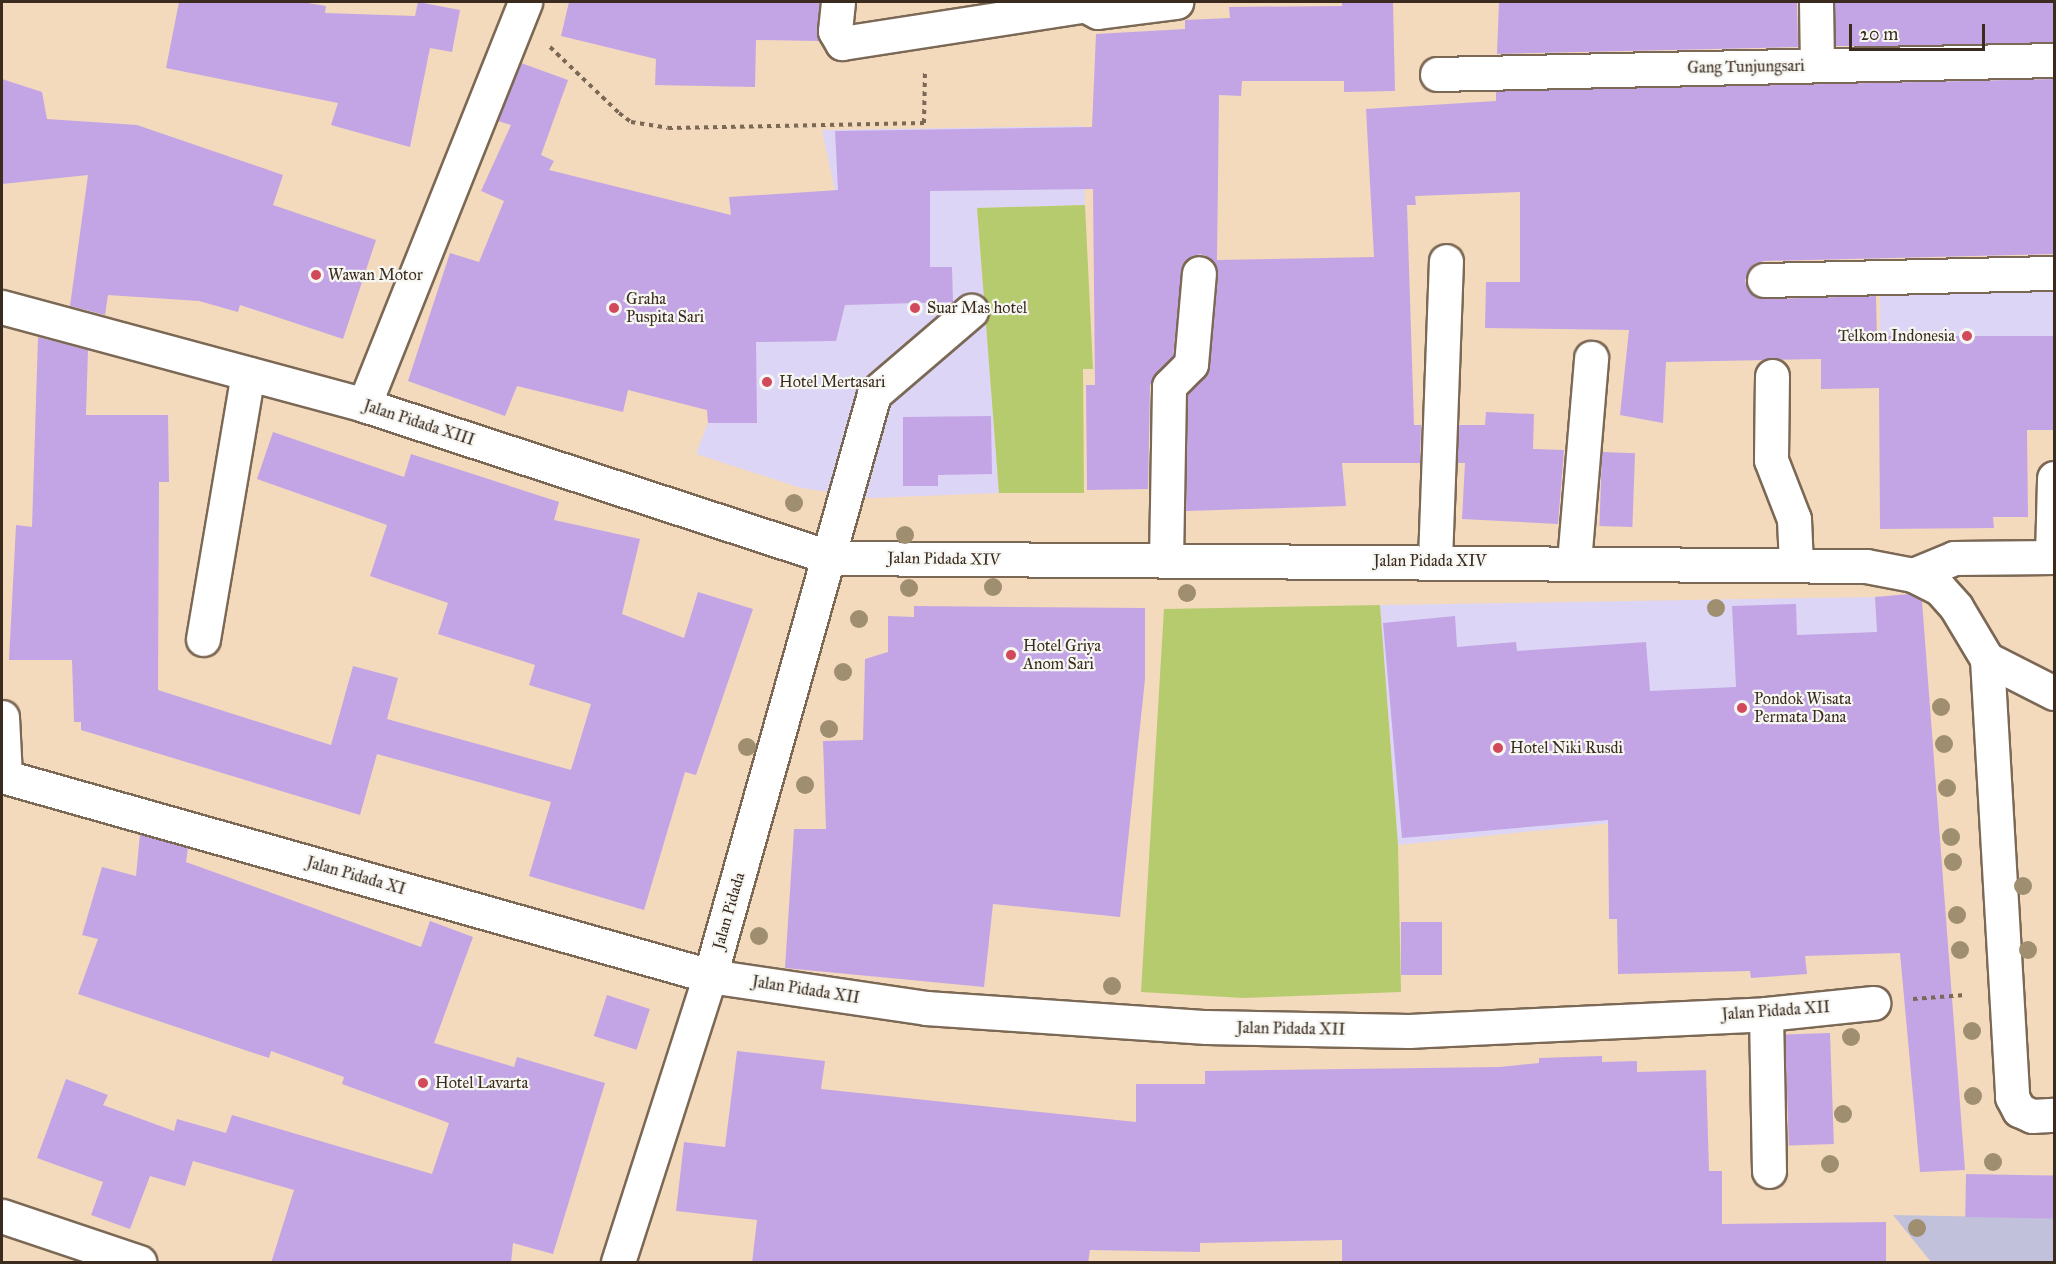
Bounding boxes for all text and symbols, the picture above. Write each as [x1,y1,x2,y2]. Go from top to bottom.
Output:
scale bar [1852,12,1988,50]
text: 20 m [1860,23,1898,45]
street label: Gang Tunjungsari [1687,56,1805,78]
place label: Wawan Motor [328,265,423,285]
marker: Wawan Motor [309,268,323,282]
place label: Graha Puspita Sari [626,289,704,327]
place label: Suar Mas hotel [927,298,1027,318]
marker: Graha Puspita Sari [607,301,621,315]
marker: Suar Mas hotel [908,301,922,315]
place label: Telkom Indonesia [1838,326,1955,346]
marker: Telkom Indonesia [1960,329,1974,343]
place label: Hotel Mertasari [779,372,885,392]
marker: Hotel Mertasari [760,375,774,389]
street label: Jalan Pidada XIII [361,396,477,450]
street label: Jalan Pidada XIV [887,548,1001,570]
street label: Jalan Pidada XIV [1374,551,1486,571]
place label: Hotel Griya Anom Sari [1023,636,1101,674]
marker: Hotel Griya Anom Sari [1004,648,1018,662]
place label: Pondok Wisata Permata Dana [1754,689,1851,727]
marker: Pondok Wisata Permata Dana [1735,701,1749,715]
place label: Hotel Niki Rusdi [1510,738,1623,758]
marker: Hotel Niki Rusdi [1491,741,1505,755]
street label: Jalan Pidada XI [304,853,408,899]
street label: Jalan Pidada [709,870,749,952]
street label: Jalan Pidada XII [751,972,861,1008]
street label: Jalan Pidada XII [1721,998,1831,1024]
street label: Jalan Pidada XII [1237,1018,1345,1040]
place label: Hotel Lavarta [435,1073,528,1093]
marker: Hotel Lavarta [416,1076,430,1090]

